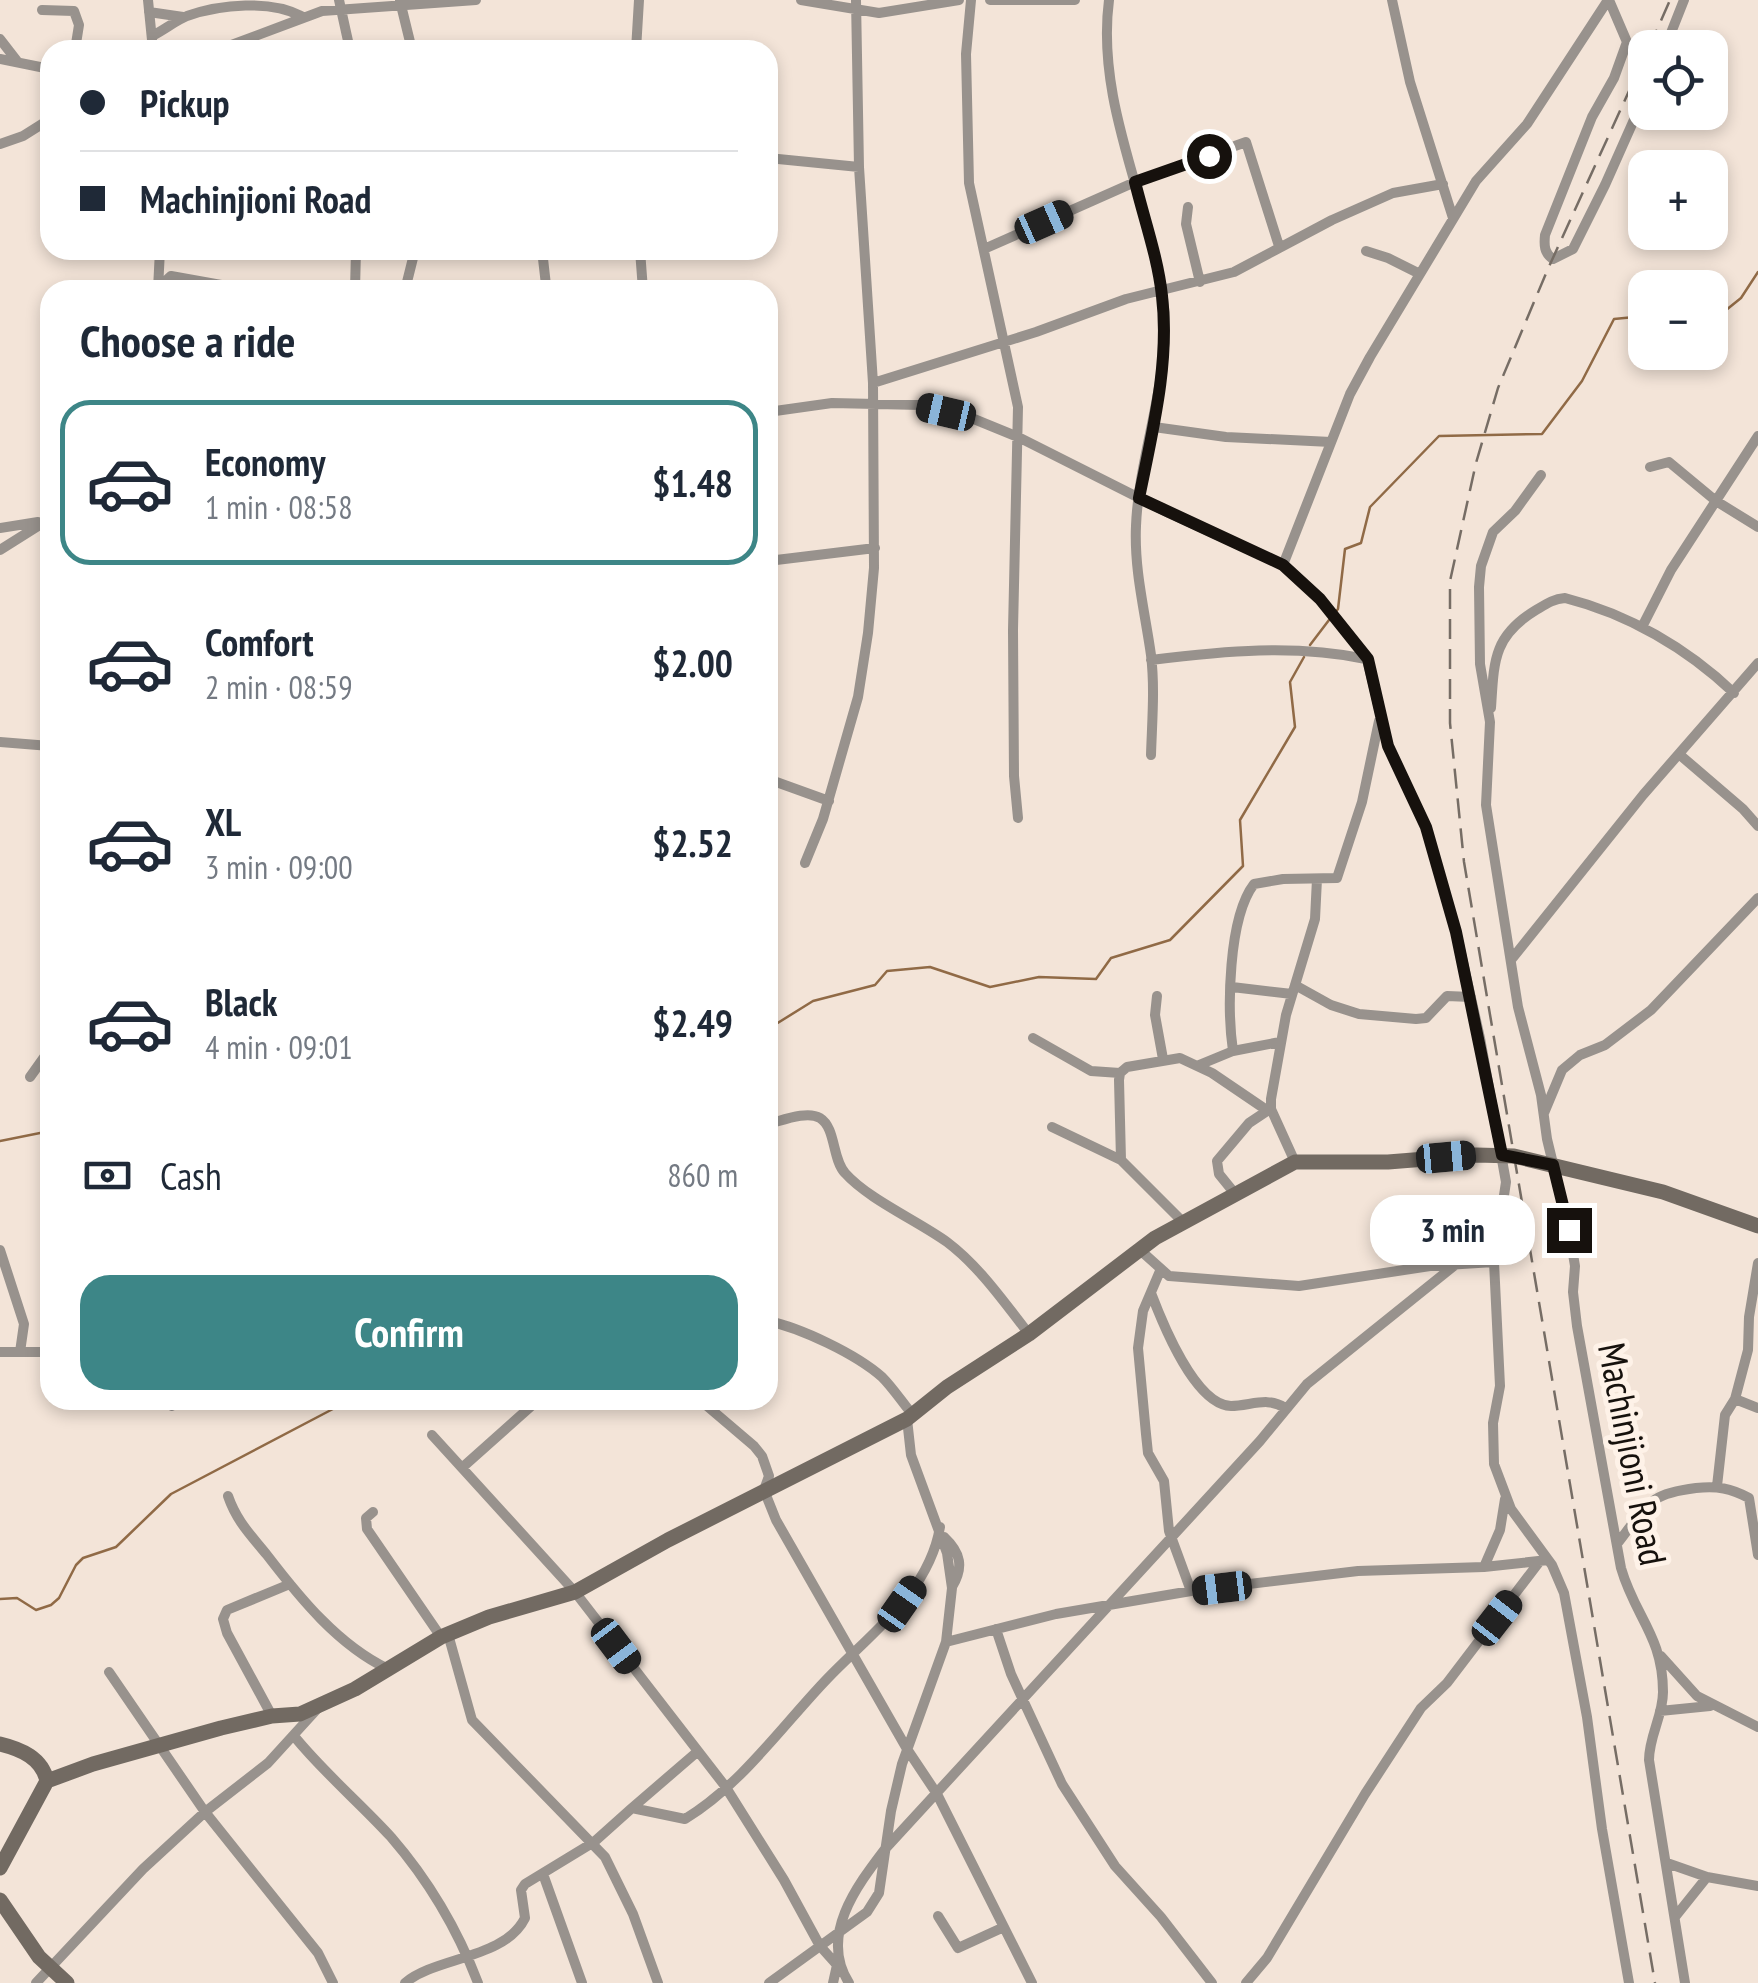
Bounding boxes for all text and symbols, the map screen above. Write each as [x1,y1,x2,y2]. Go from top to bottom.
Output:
map controls [1628,30,1728,370]
button: locate [1628,30,1728,130]
text: Pickup [140,78,230,127]
route start [1187,134,1232,179]
button: + [1628,150,1728,250]
text: Machinjioni Road [140,174,371,223]
car [1010,196,1078,248]
button: − [1628,270,1728,370]
text: Choose a ride [80,311,295,369]
car [913,391,979,433]
text: Economy [205,437,325,486]
icon: car [85,438,175,528]
text: $1.48 [652,458,733,507]
text: 1 min · 08:58 [205,486,353,528]
text: Comfort [205,617,314,666]
icon: car [85,618,175,708]
text: $2.00 [652,638,733,687]
text: 2 min · 08:59 [205,666,353,708]
text: XL [205,797,241,846]
icon: car [85,798,175,888]
text: $2.52 [652,818,733,867]
text: 3 min · 09:00 [205,846,353,888]
text: Black [205,977,278,1026]
icon: car [85,978,175,1068]
text: $2.49 [652,998,733,1047]
text: 4 min · 09:01 [205,1026,353,1068]
car [1415,1139,1477,1175]
icon: cash [80,1148,135,1203]
text: Cash [160,1151,222,1200]
text: 860 m [667,1154,738,1196]
callout: 3 min [1369,1195,1534,1265]
route end [1547,1208,1592,1253]
text: 3 min [1420,1209,1485,1251]
button: Confirm [80,1275,738,1390]
street label: Machinjioni Road [1588,1338,1679,1569]
car [1190,1569,1254,1607]
car [873,1571,931,1637]
car [1467,1585,1527,1651]
car [586,1613,646,1679]

